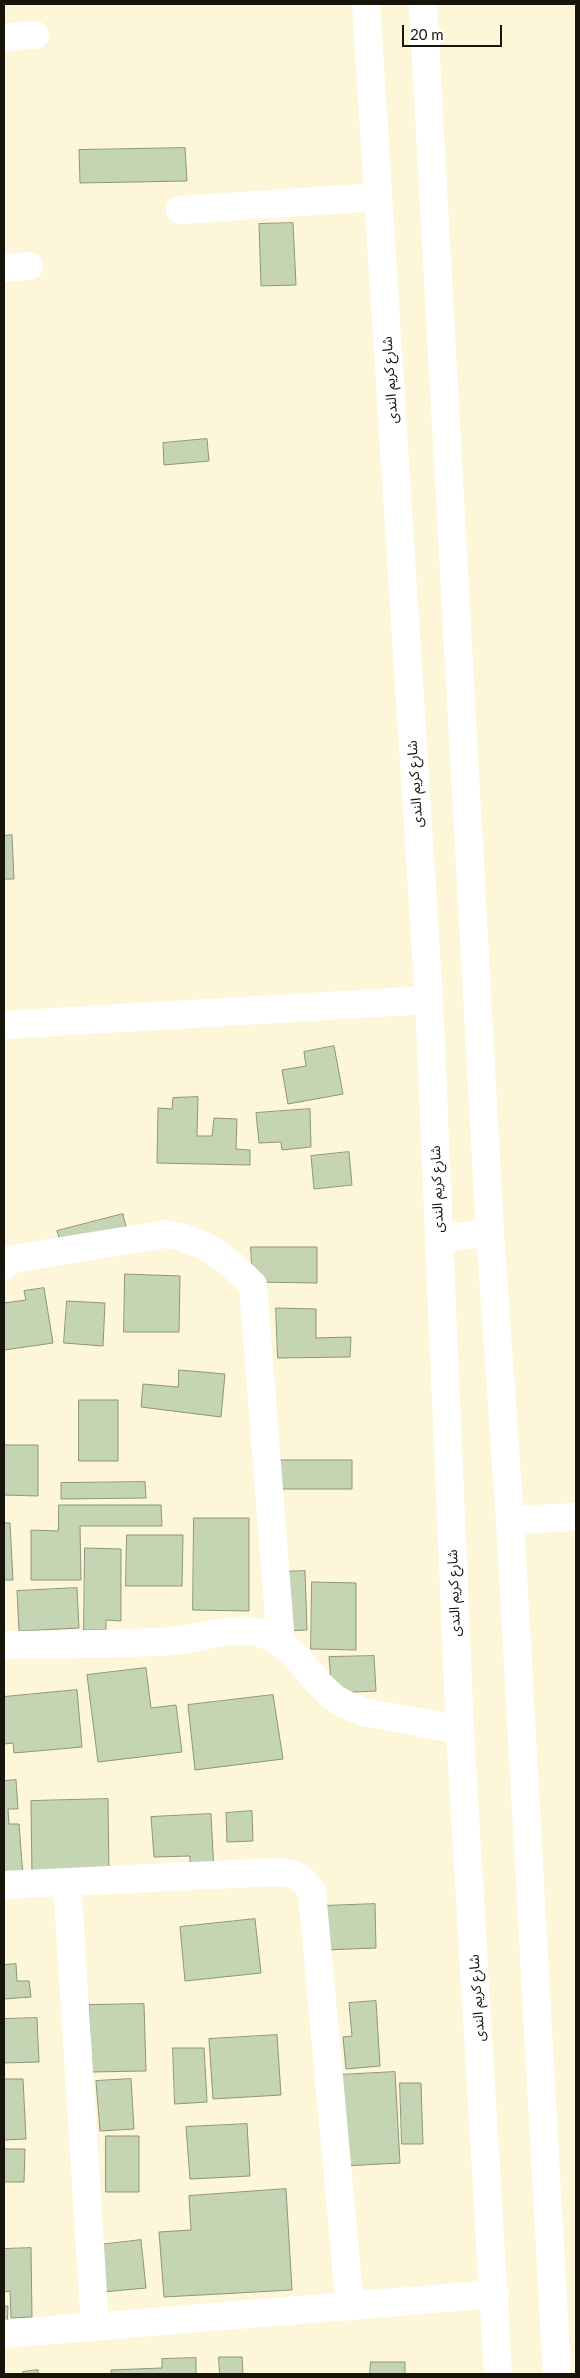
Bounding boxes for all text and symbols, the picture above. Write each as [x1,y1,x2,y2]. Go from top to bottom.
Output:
scale bar [405,15,505,47]
text: 20 m [410,25,444,43]
street label: شارع كريم الندى [379,336,401,424]
street label: شارع كريم الندى [404,740,426,828]
street label: شارع كريم الندى [427,1145,447,1233]
street label: شارع كريم الندى [444,1549,464,1637]
street label: شارع كريم الندى [466,1954,488,2042]

